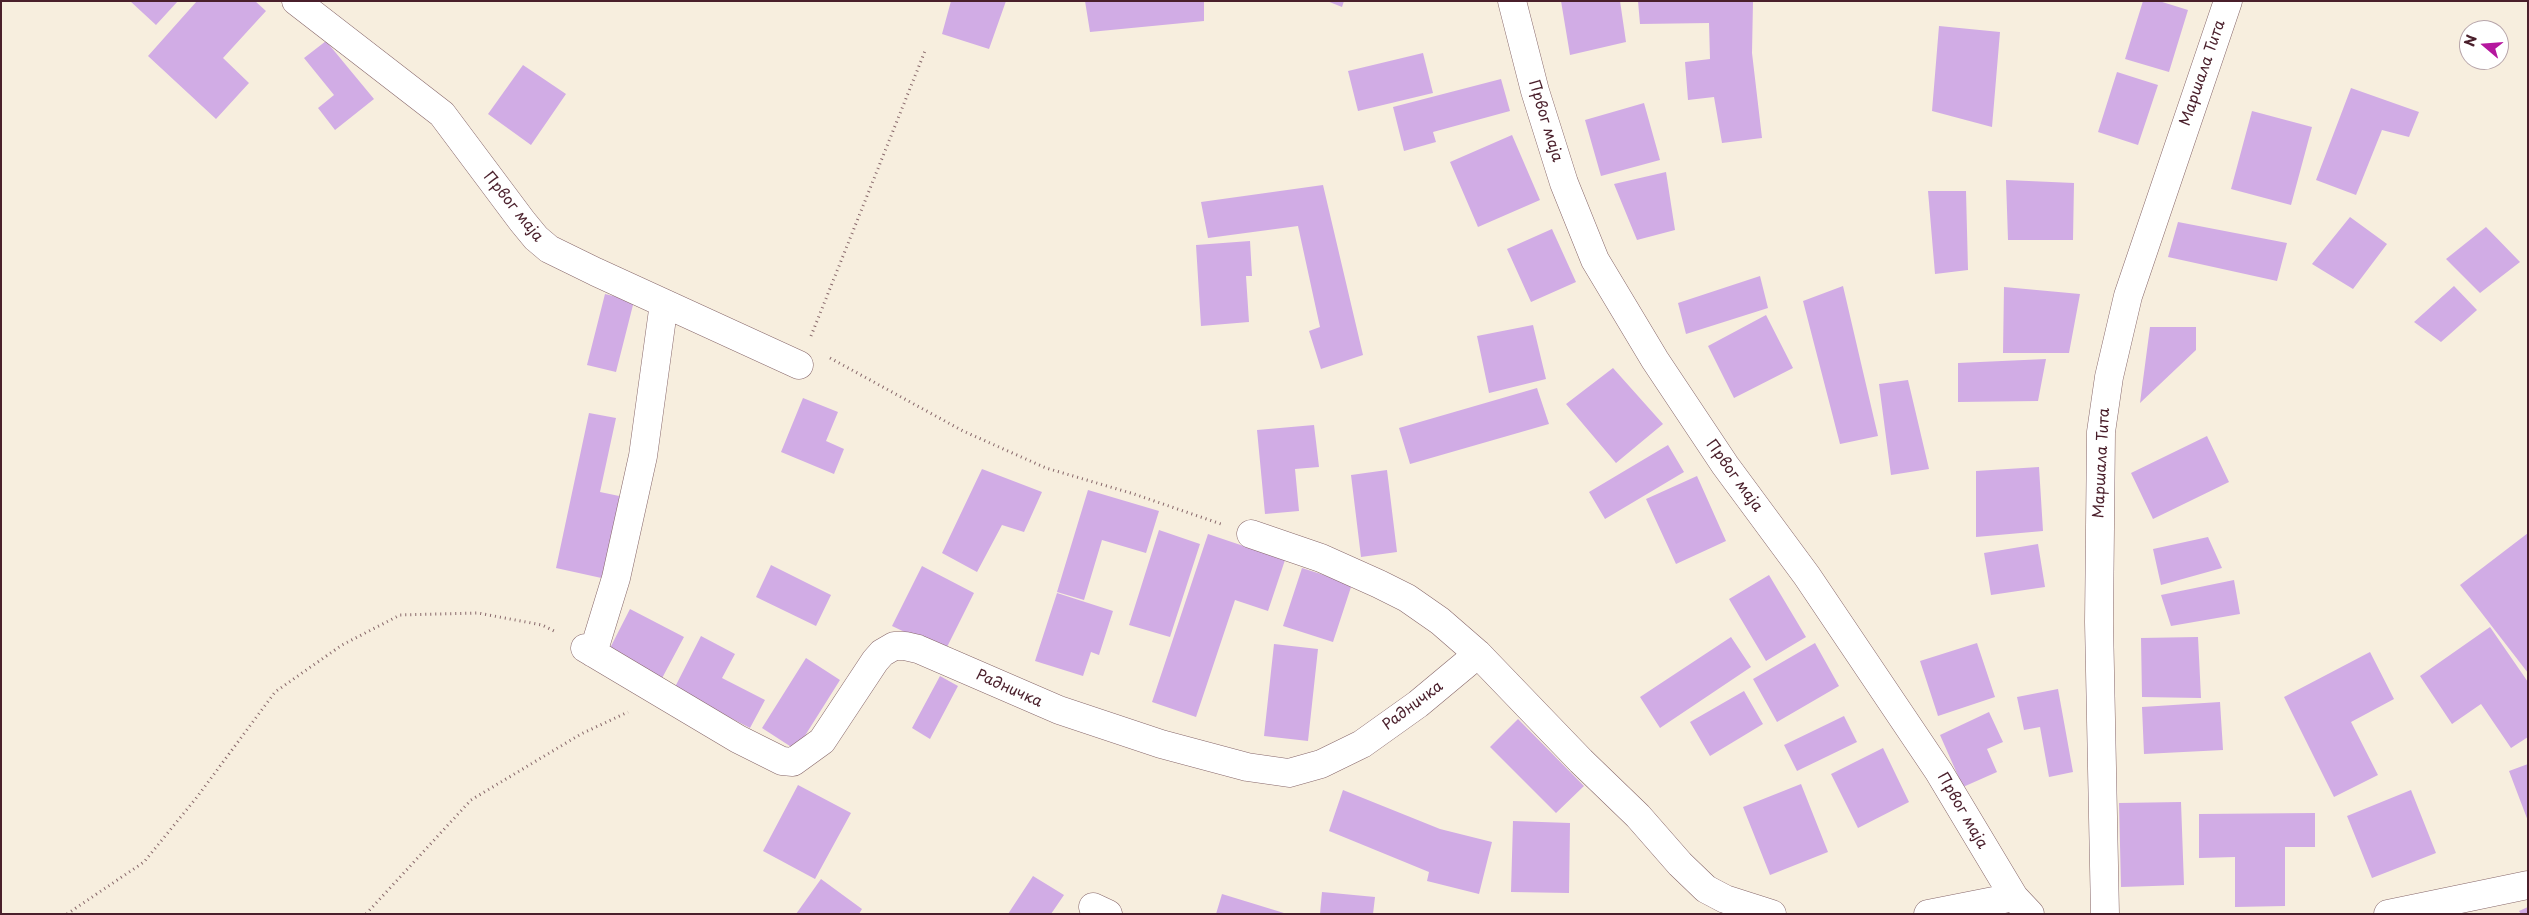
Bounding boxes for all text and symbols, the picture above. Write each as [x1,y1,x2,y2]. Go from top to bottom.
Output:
street label: Маршала Тита [2176,18,2230,128]
north arrow [2459,20,2509,70]
text: N [2459,32,2482,49]
street label: Првог маја [1524,78,1566,164]
street label: Првог маја [479,168,547,246]
street label: Маршала Тита [2090,407,2114,519]
street label: Првог маја [1702,436,1766,516]
street label: Радничка [973,666,1045,712]
street label: Радничка [1379,678,1447,734]
street label: Првог маја [1933,770,1991,852]

